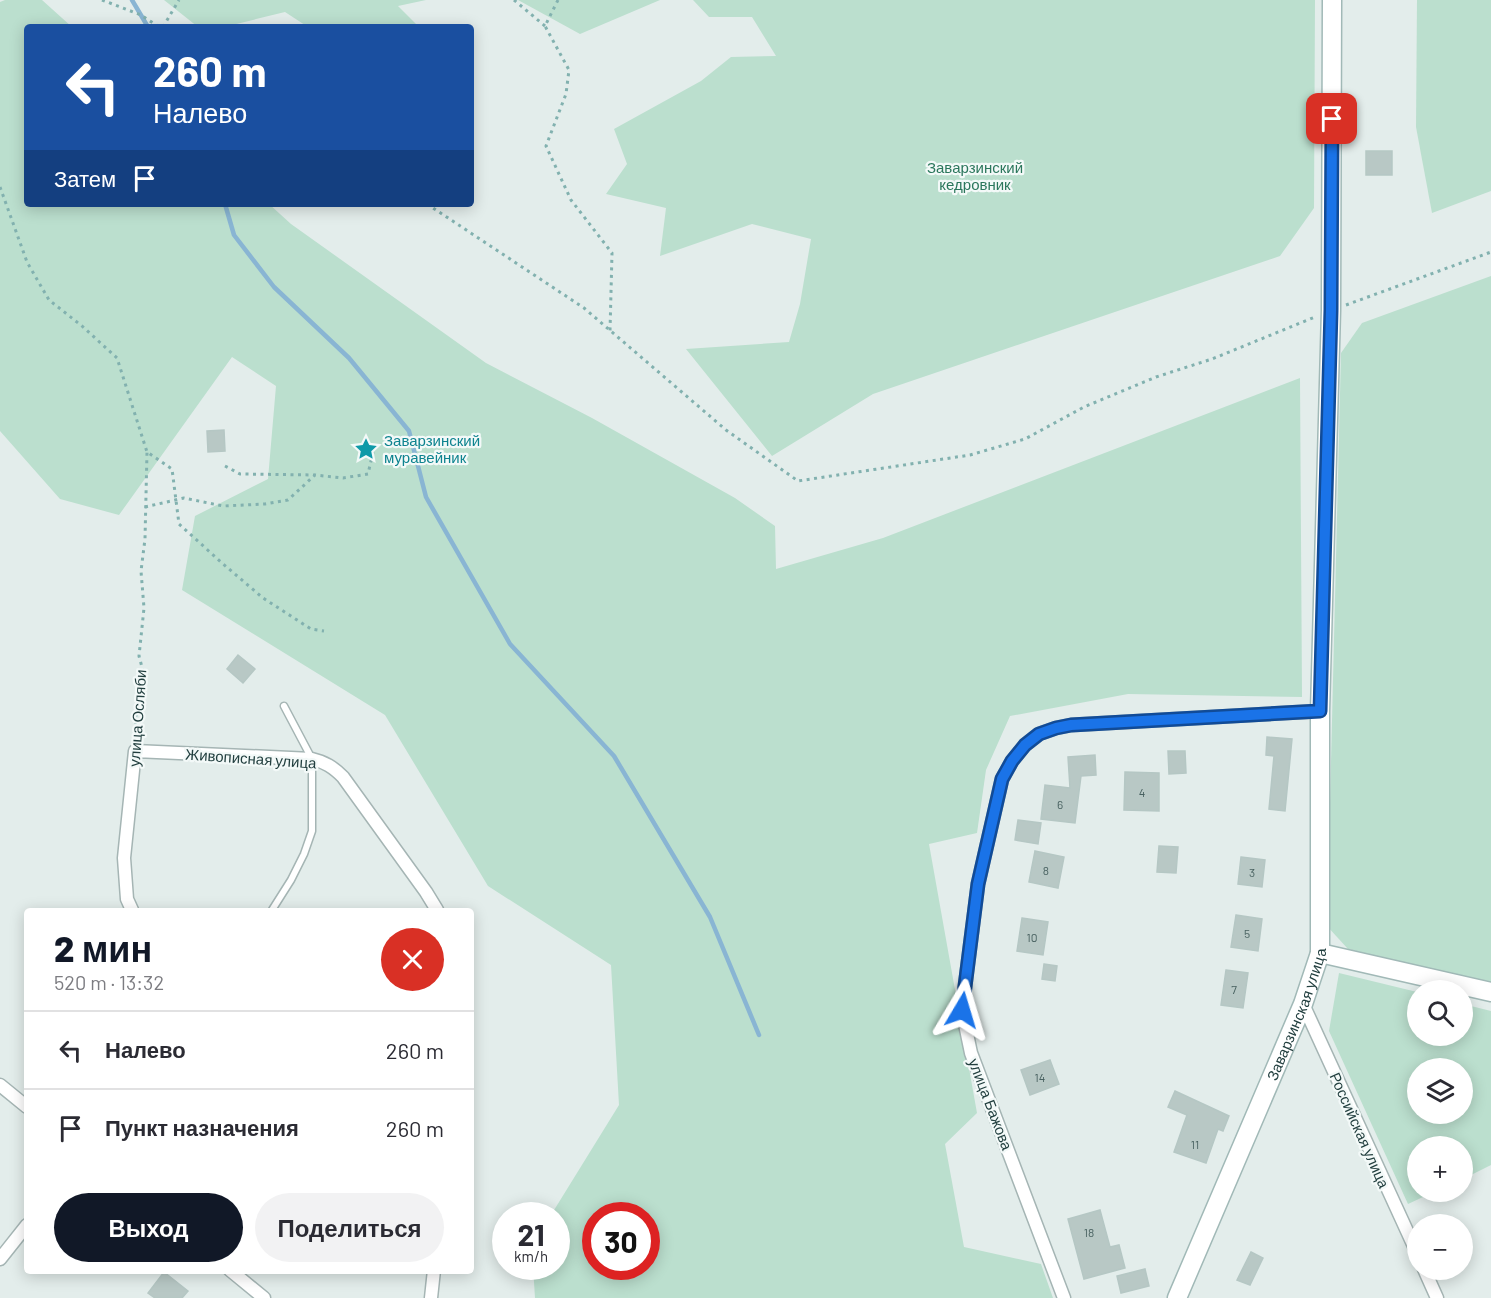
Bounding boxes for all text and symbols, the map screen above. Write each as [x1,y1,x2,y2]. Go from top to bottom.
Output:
text: 260 m [153,45,266,95]
icon: left [54,48,132,126]
pin [1306,93,1357,144]
text: Налево [153,96,247,128]
icon: arrive [1315,102,1348,135]
park label: Заварзинский кедровник [927,158,1023,193]
icon: arrive [128,162,161,195]
text: Затем [54,165,116,191]
place label: Заварзинский муравейник [384,431,480,466]
place icon: Заварзинский муравейник [353,436,379,462]
street label: улица Осляби [125,669,149,767]
street label: Живописная улица [185,744,318,772]
house number: 4 [1139,785,1145,799]
house number: 6 [1057,797,1063,811]
house number: 8 [1043,863,1049,877]
house number: 3 [1249,865,1255,879]
text: 2 мин [54,926,152,969]
house number: 5 [1244,926,1250,940]
button: close [381,928,444,991]
house number: 10 [1027,930,1037,944]
street label: Заварзинская улица [1262,948,1329,1083]
text: 520 m · 13:32 [54,970,164,994]
position arrow [930,978,994,1042]
map controls [1407,980,1473,1280]
button: search [1407,980,1473,1046]
house number: 7 [1231,982,1237,996]
icon: left [54,1034,87,1067]
text: Налево [105,1036,186,1062]
text: 260 m [386,1037,444,1063]
street label: улица Бажова [965,1056,1017,1153]
button: layers [1407,1058,1473,1124]
street label: Российская улица [1326,1069,1394,1191]
house number: 14 [1035,1070,1045,1084]
icon: arrive [54,1112,87,1145]
text: Пункт назначения [105,1114,299,1140]
text: 260 m [386,1115,444,1141]
button: + [1407,1136,1473,1202]
house number: 11 [1191,1137,1199,1151]
button: Выход [54,1193,243,1262]
button: Поделиться [255,1193,444,1262]
speed limit sign: 30 [582,1202,660,1280]
button: − [1407,1214,1473,1280]
text: 21 [517,1216,545,1252]
house number: 18 [1084,1225,1094,1239]
text: km/h [514,1247,548,1265]

